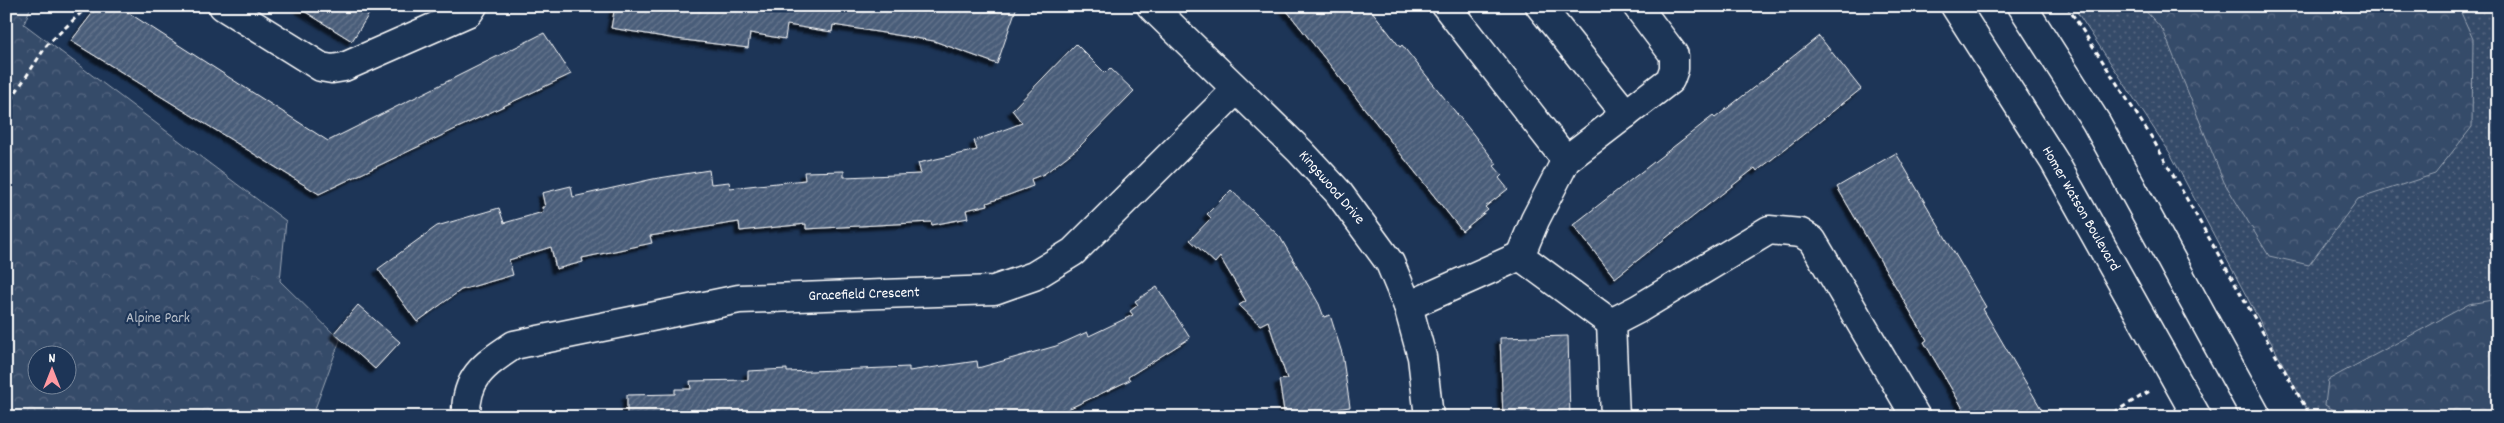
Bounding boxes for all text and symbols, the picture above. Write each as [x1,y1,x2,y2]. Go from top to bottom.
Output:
street label: Homer Watson Boulevard [2035,142,2125,276]
street label: Kingswood Drive [1293,146,1370,230]
street label: Gracefield Crescent [808,282,920,308]
park label: Alpine Park [126,308,190,330]
north arrow [28,346,78,396]
text: N [49,349,56,369]

